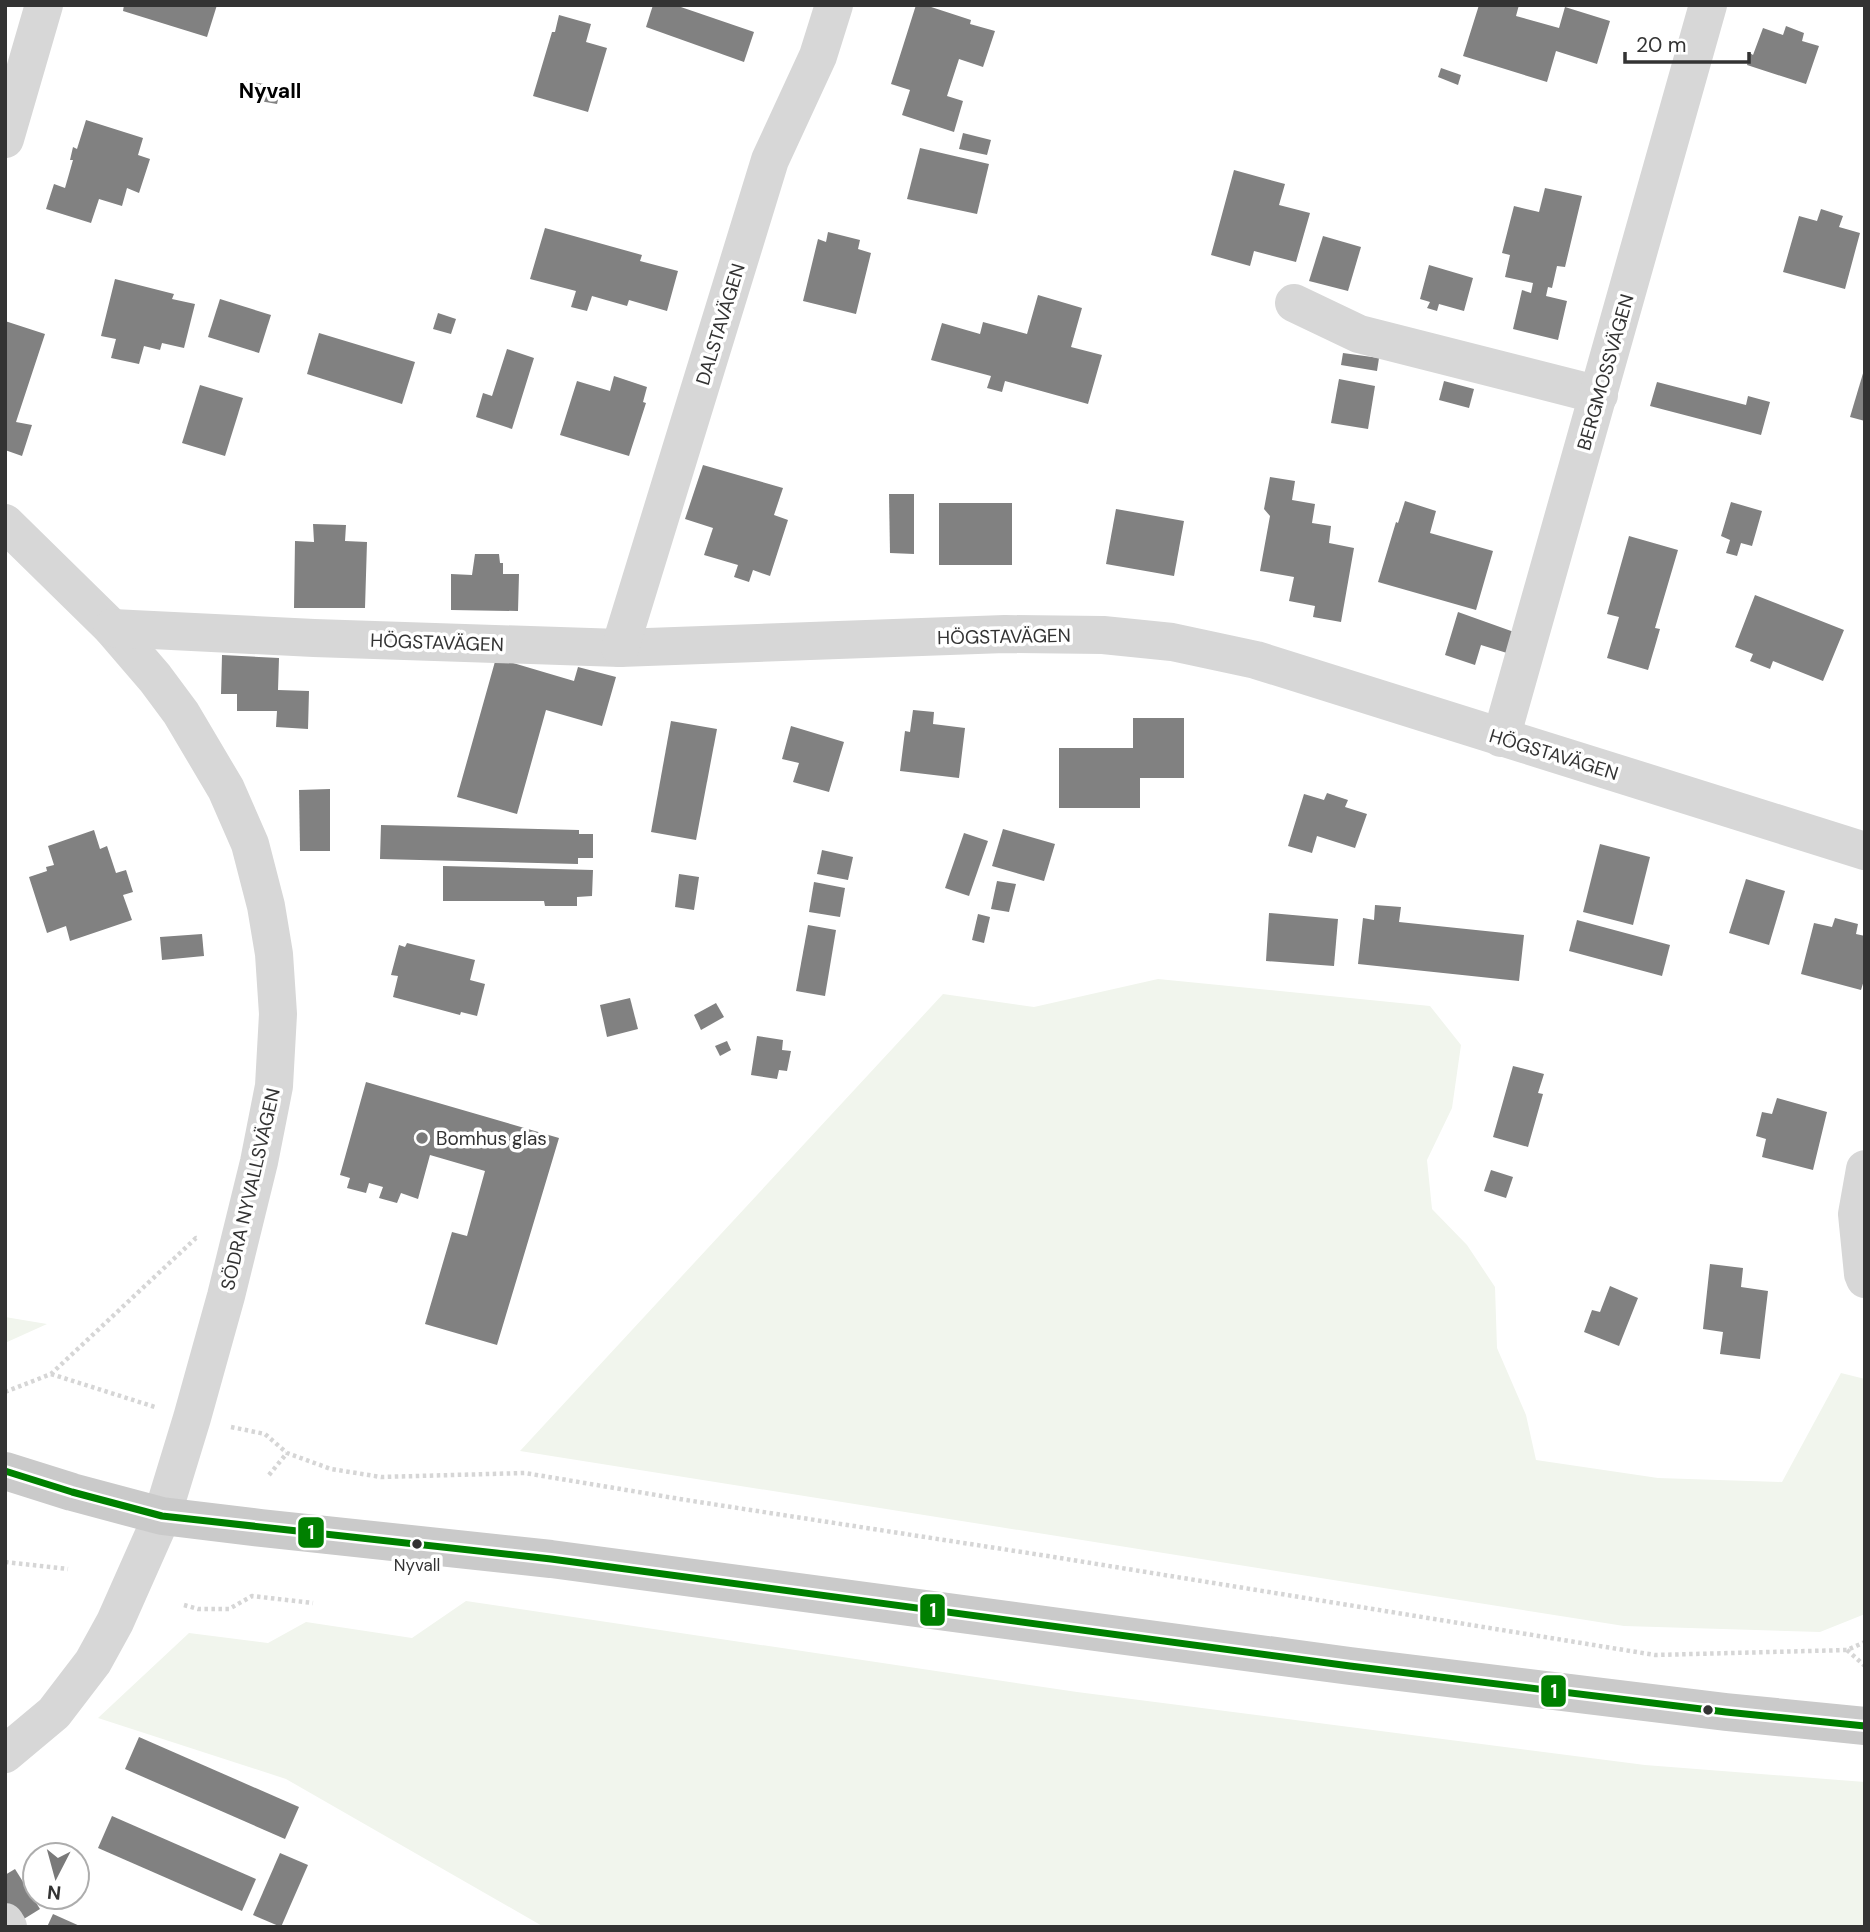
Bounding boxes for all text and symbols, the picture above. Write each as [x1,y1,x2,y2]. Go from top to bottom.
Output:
scale bar [1625,21,1749,65]
text: 20 m [1636,31,1687,59]
district label: Nyvall [239,77,301,105]
street label: DALSTAVÄGEN [690,260,751,388]
street label: BERGMOSSVÄGEN [1571,291,1640,453]
street label: HÖGSTAVÄGEN [937,623,1071,650]
street label: HÖGSTAVÄGEN [370,628,504,657]
street label: HÖGSTAVÄGEN [1486,723,1621,786]
street label: SÖDRA NYVALLSVÄGEN [215,1086,286,1293]
place label: Bomhus glas [436,1126,547,1151]
marker: Bomhus glas [414,1130,430,1146]
line badge: 1 [297,1516,325,1549]
text: 1 [308,1520,314,1545]
marker: Nyvall [410,1537,424,1551]
place label: Nyvall [394,1554,440,1576]
line badge: 1 [919,1593,946,1627]
text: 1 [930,1598,936,1623]
line badge: 1 [1540,1674,1567,1708]
text: 1 [1551,1679,1557,1704]
unlabelled marker [1701,1703,1715,1717]
north arrow [21,1841,91,1911]
text: N [46,1879,62,1906]

